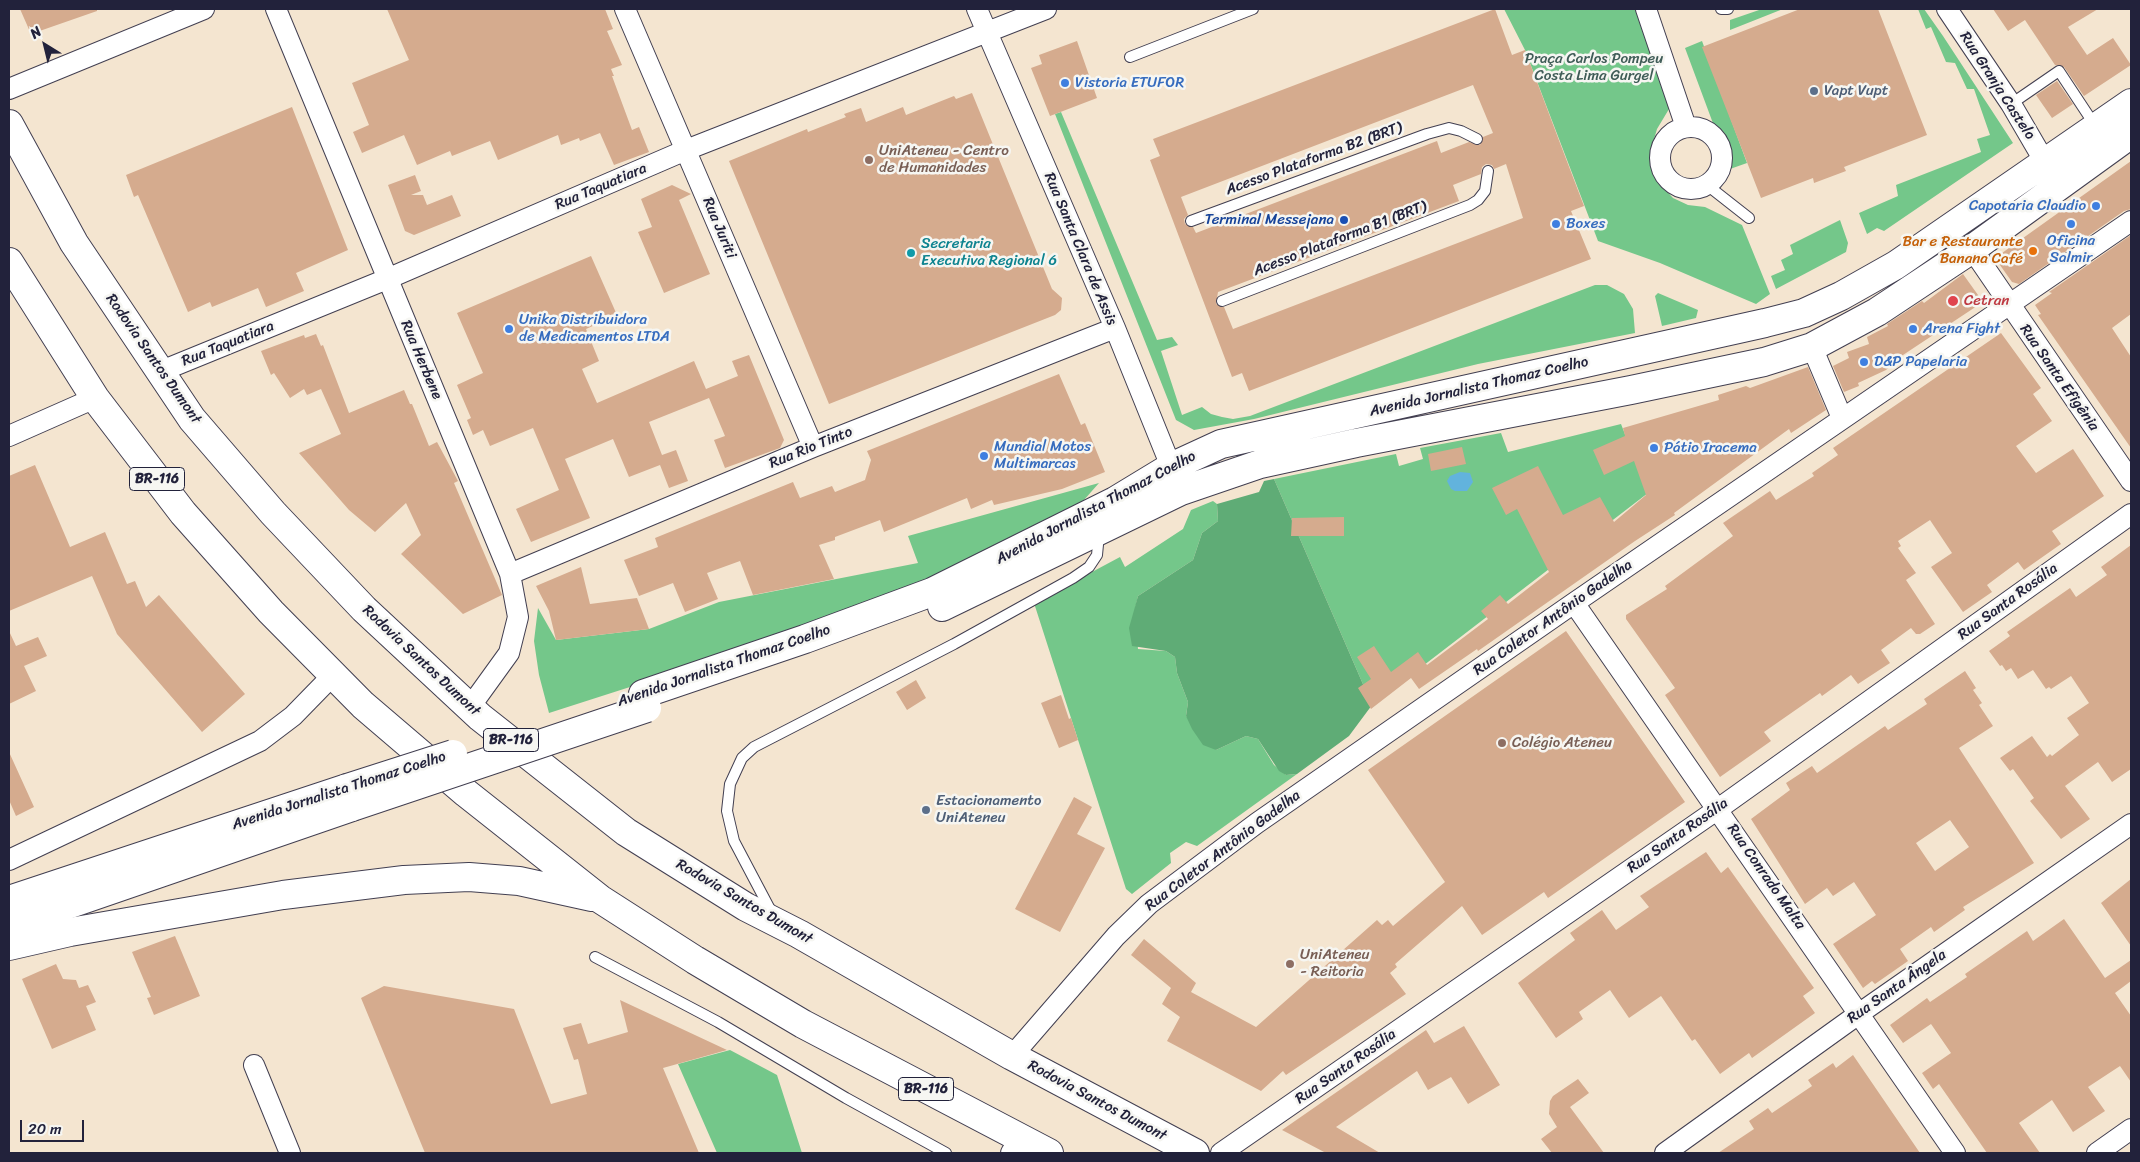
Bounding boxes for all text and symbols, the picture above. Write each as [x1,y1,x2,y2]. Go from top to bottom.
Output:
north arrow [20,20,70,70]
text: N [25,20,47,45]
street label: Rua Granja Castelo [1955,29,2039,143]
park label: Praça Carlos Pompeu Costa Lima Gurgel [1525,50,1663,85]
place label: Vistoria ETUFOR [1075,74,1184,92]
marker: Vistoria ETUFOR [1059,77,1071,89]
place label: Vapt Vupt [1824,82,1888,100]
marker: Vapt Vupt [1808,85,1820,97]
street label: Acesso Plataforma B2 (BRT) [1223,119,1405,199]
place label: UniAteneu - Centro de Humanidades [879,142,1009,177]
marker: UniAteneu - Centro de Humanidades [863,154,875,166]
street label: Rua Taquatiara [552,160,650,214]
street label: Rua Santa Clara de Assis [1040,170,1120,328]
street label: Rua Juriti [698,195,740,261]
place label: Capotaria Claudio [1969,197,2086,215]
street label: Acesso Plataforma B1 (BRT) [1251,198,1429,280]
marker: Capotaria Claudio [2090,200,2102,212]
place label: Terminal Messejana [1205,211,1334,229]
marker: Terminal Messejana [1338,214,1350,226]
place label: Boxes [1566,215,1605,233]
marker: Boxes [1550,218,1562,230]
marker: Oficina Salmir [2065,218,2077,230]
place label: Oficina Salmir [2047,232,2095,267]
place label: Bar e Restaurante Banana Café [1902,233,2023,268]
place label: Secretaria Executiva Regional 6 [921,235,1057,270]
marker: Bar e Restaurante Banana Café [2027,245,2039,257]
marker: Secretaria Executiva Regional 6 [905,247,917,259]
street label: Rodovia Santos Dumont [101,291,205,427]
place label: Cetran [1964,292,2009,310]
marker: Cetran [1946,294,1960,308]
place label: Unika Distribuidora de Medicamentos LTDA [519,311,670,346]
street label: Rua Taquatiara [179,317,277,371]
street label: Rua Herbene [396,318,446,402]
place label: Arena Fight [1923,320,2000,338]
street label: Rua Santa Efigênia [2015,321,2103,435]
marker: Unika Distribuidora de Medicamentos LTDA [503,323,515,335]
marker: Arena Fight [1907,323,1919,335]
street label: Avenida Jornalista Thomaz Coelho [1368,353,1590,421]
place label: D&P Papelaria [1874,353,1967,371]
marker: D&P Papelaria [1858,356,1870,368]
street label: Rua Rio Tinto [767,423,855,473]
place label: Mundial Motos Multimarcas [994,438,1091,473]
place label: Pátio Iracema [1664,439,1757,457]
marker: Pátio Iracema [1648,442,1660,454]
street label: Avenida Jornalista Thomaz Coelho [993,447,1199,569]
marker: Mundial Motos Multimarcas [978,450,990,462]
road number: BR-116 [130,468,184,490]
street label: Rua Coletor Antônio Gadelha [1470,556,1636,680]
street label: Rua Santa Rosália [1955,560,2061,644]
street label: Rodovia Santos Dumont [358,602,484,720]
street label: Avenida Jornalista Thomaz Coelho [615,621,833,711]
road number: BR-116 [484,728,538,752]
place label: Colégio Ateneu [1512,734,1612,752]
marker: Colégio Ateneu [1496,737,1508,749]
street label: Avenida Jornalista Thomaz Coelho [230,748,448,834]
street label: Rua Coletor Antônio Gadelha [1142,787,1304,915]
place label: Estacionamento UniAteneu [936,792,1041,827]
street label: Rua Santa Rosália [1624,795,1732,877]
marker: Estacionamento UniAteneu [920,804,932,816]
street label: Rua Conrado Malta [1723,821,1809,933]
street label: Rodovia Santos Dumont [673,856,815,948]
place label: UniAteneu - Reitoria [1300,946,1370,981]
street label: Rua Santa Ângela [1844,946,1950,1028]
marker: UniAteneu - Reitoria [1284,958,1296,970]
street label: Rua Santa Rosália [1292,1026,1400,1108]
street label: Rodovia Santos Dumont [1025,1057,1169,1145]
road number: BR-116 [898,1078,954,1100]
scale bar [22,1110,86,1142]
text: 20 m [28,1116,62,1142]

